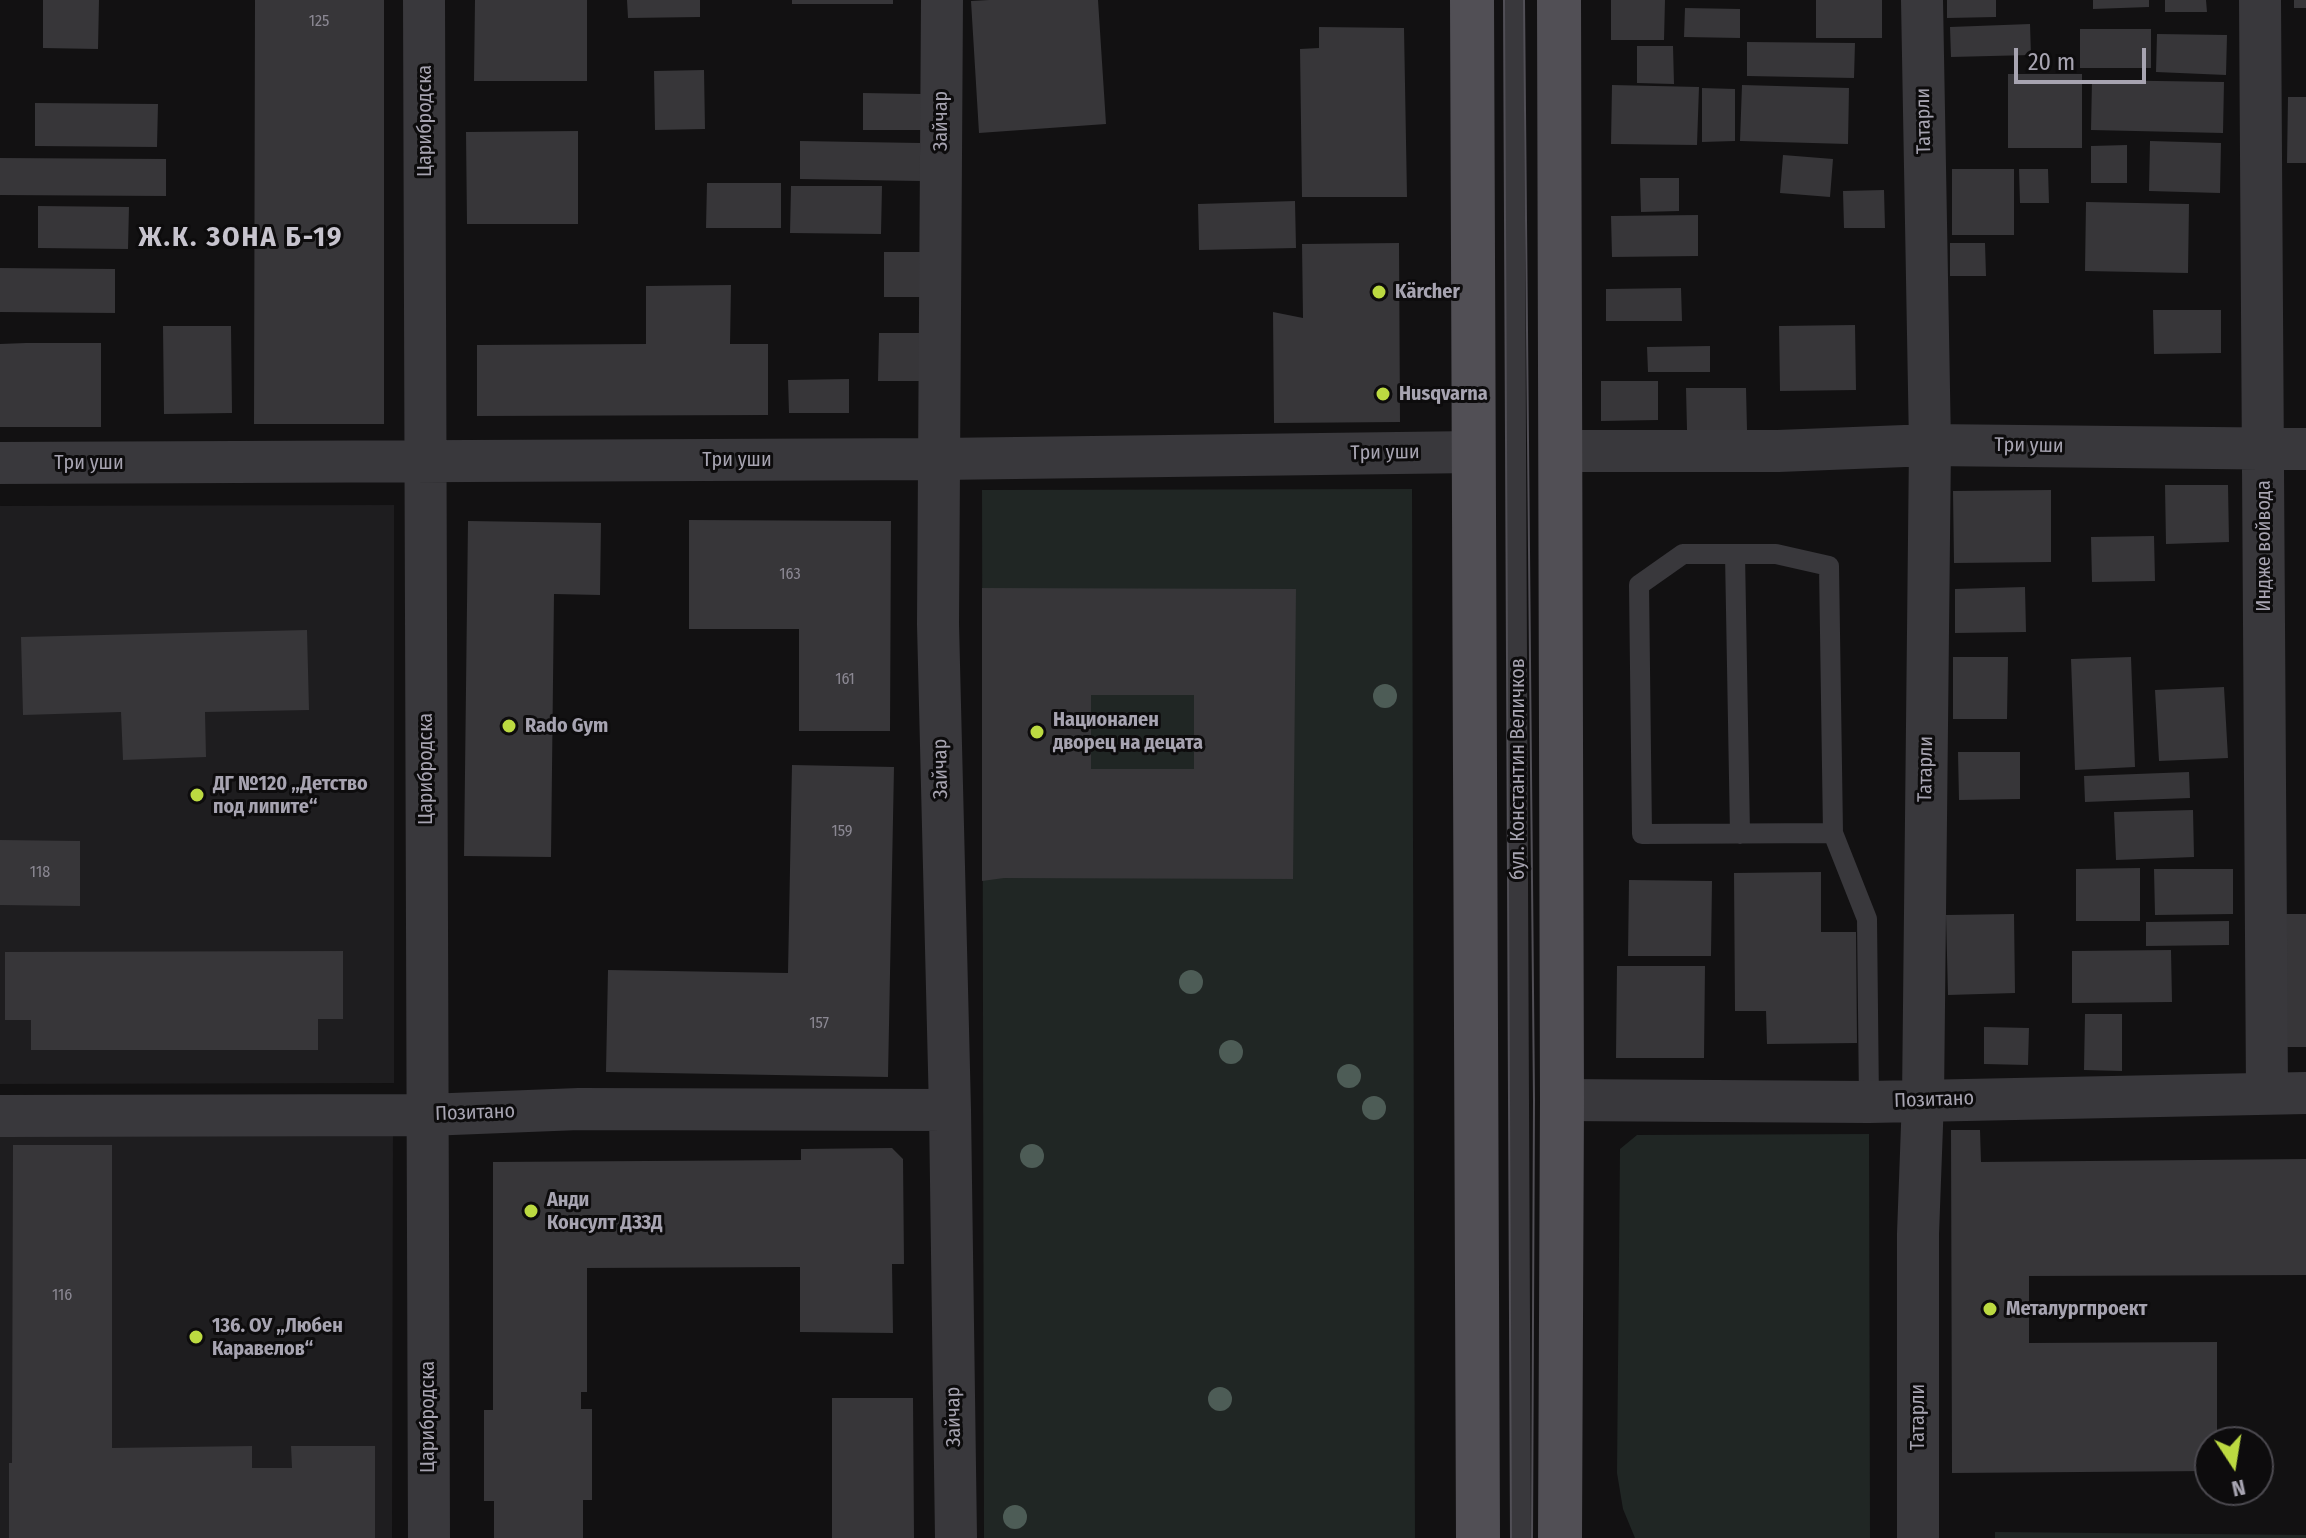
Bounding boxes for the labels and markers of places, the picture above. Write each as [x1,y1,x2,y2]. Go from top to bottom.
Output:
place label: Kärcher [1395,280,1460,304]
marker: Kärcher [1370,283,1388,301]
place label: Husqvarna [1399,382,1488,406]
marker: Husqvarna [1374,385,1392,403]
place label: Национален дворец на децата [1053,708,1203,755]
place label: Rado Gym [525,714,608,738]
marker: Rado Gym [500,717,518,735]
marker: Национален дворец на децата [1028,723,1046,741]
place label: ДГ №120 „Детство под липите“ [213,772,368,819]
marker: ДГ №120 „Детство под липите“ [188,786,206,804]
place label: Анди Консулт ДЗЗД [547,1188,663,1235]
marker: Анди Консулт ДЗЗД [522,1202,540,1220]
place label: Металургпроект [2006,1297,2147,1321]
marker: Металургпроект [1981,1300,1999,1318]
place label: 136. ОУ „Любен Каравелов“ [212,1314,343,1361]
marker: 136. ОУ „Любен Каравелов“ [187,1328,205,1346]

